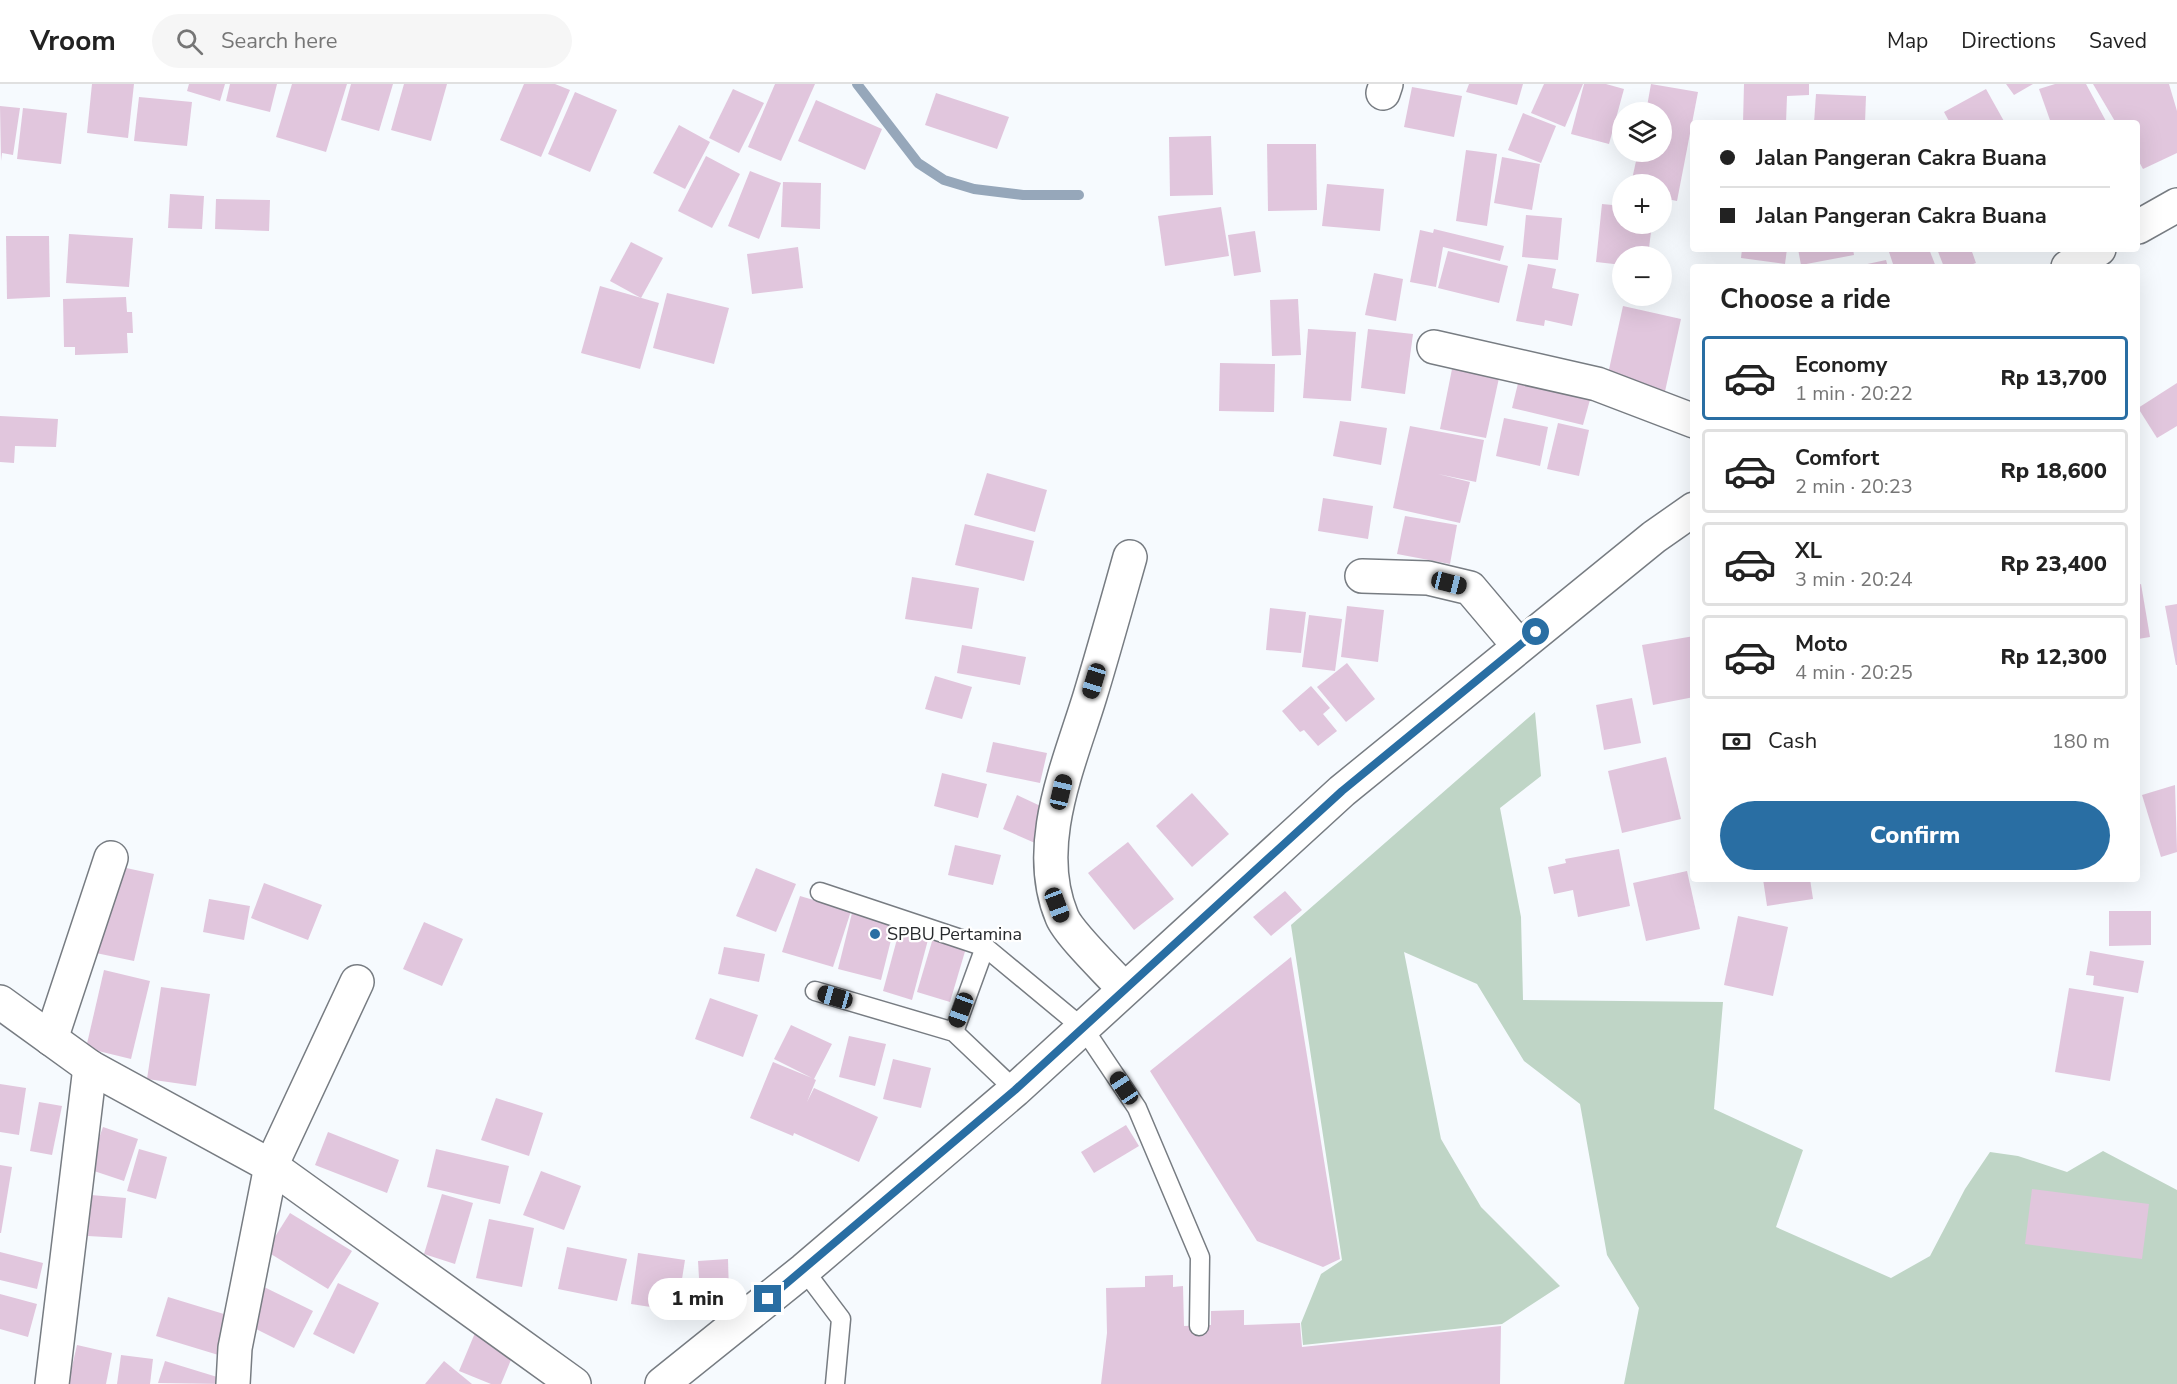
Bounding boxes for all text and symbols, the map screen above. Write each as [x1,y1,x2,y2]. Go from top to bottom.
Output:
search box [152,14,572,68]
text: Vroom [30,22,116,60]
icon: search [173,25,206,58]
text: Search here [221,26,338,56]
text: Map [1887,27,1928,55]
text: Directions [1961,27,2056,55]
text: Saved [2089,27,2147,55]
map controls [1612,102,1672,306]
button: layers [1612,102,1672,162]
text: Jalan Pangeran Cakra Buana [1756,143,2047,173]
button: + [1612,174,1672,234]
text: Jalan Pangeran Cakra Buana [1756,201,2047,231]
button: − [1612,246,1672,306]
text: Choose a ride [1720,281,1891,318]
text: Economy [1795,350,1887,380]
icon: car [1723,351,1777,405]
text: Rp 13,700 [2000,363,2107,393]
text: 1 min · 20:22 [1795,380,1913,407]
text: Comfort [1795,443,1879,473]
icon: car [1723,444,1777,498]
text: Rp 18,600 [2000,456,2107,486]
text: 2 min · 20:23 [1795,473,1913,500]
text: XL [1795,536,1822,566]
icon: car [1723,537,1777,591]
text: Rp 23,400 [2000,549,2107,579]
text: 3 min · 20:24 [1795,566,1913,593]
car [1429,570,1469,596]
route start [1522,618,1549,645]
text: Moto [1795,629,1848,659]
icon: car [1723,630,1777,684]
text: Rp 12,300 [2000,642,2107,672]
text: 4 min · 20:25 [1795,659,1913,686]
car [1080,661,1108,701]
icon: cash [1720,725,1753,758]
text: Cash [1768,726,1817,756]
text: 180 m [2052,728,2110,755]
car [1048,772,1074,812]
button: Confirm [1720,801,2110,870]
car [1042,885,1072,925]
place label: SPBU Pertamina [887,922,1022,946]
marker: SPBU Pertamina [868,927,882,941]
car [815,983,855,1011]
car [946,990,976,1030]
car [1106,1068,1142,1108]
callout: 1 min [648,1278,747,1320]
text: 1 min [671,1285,724,1312]
route end [754,1285,781,1312]

